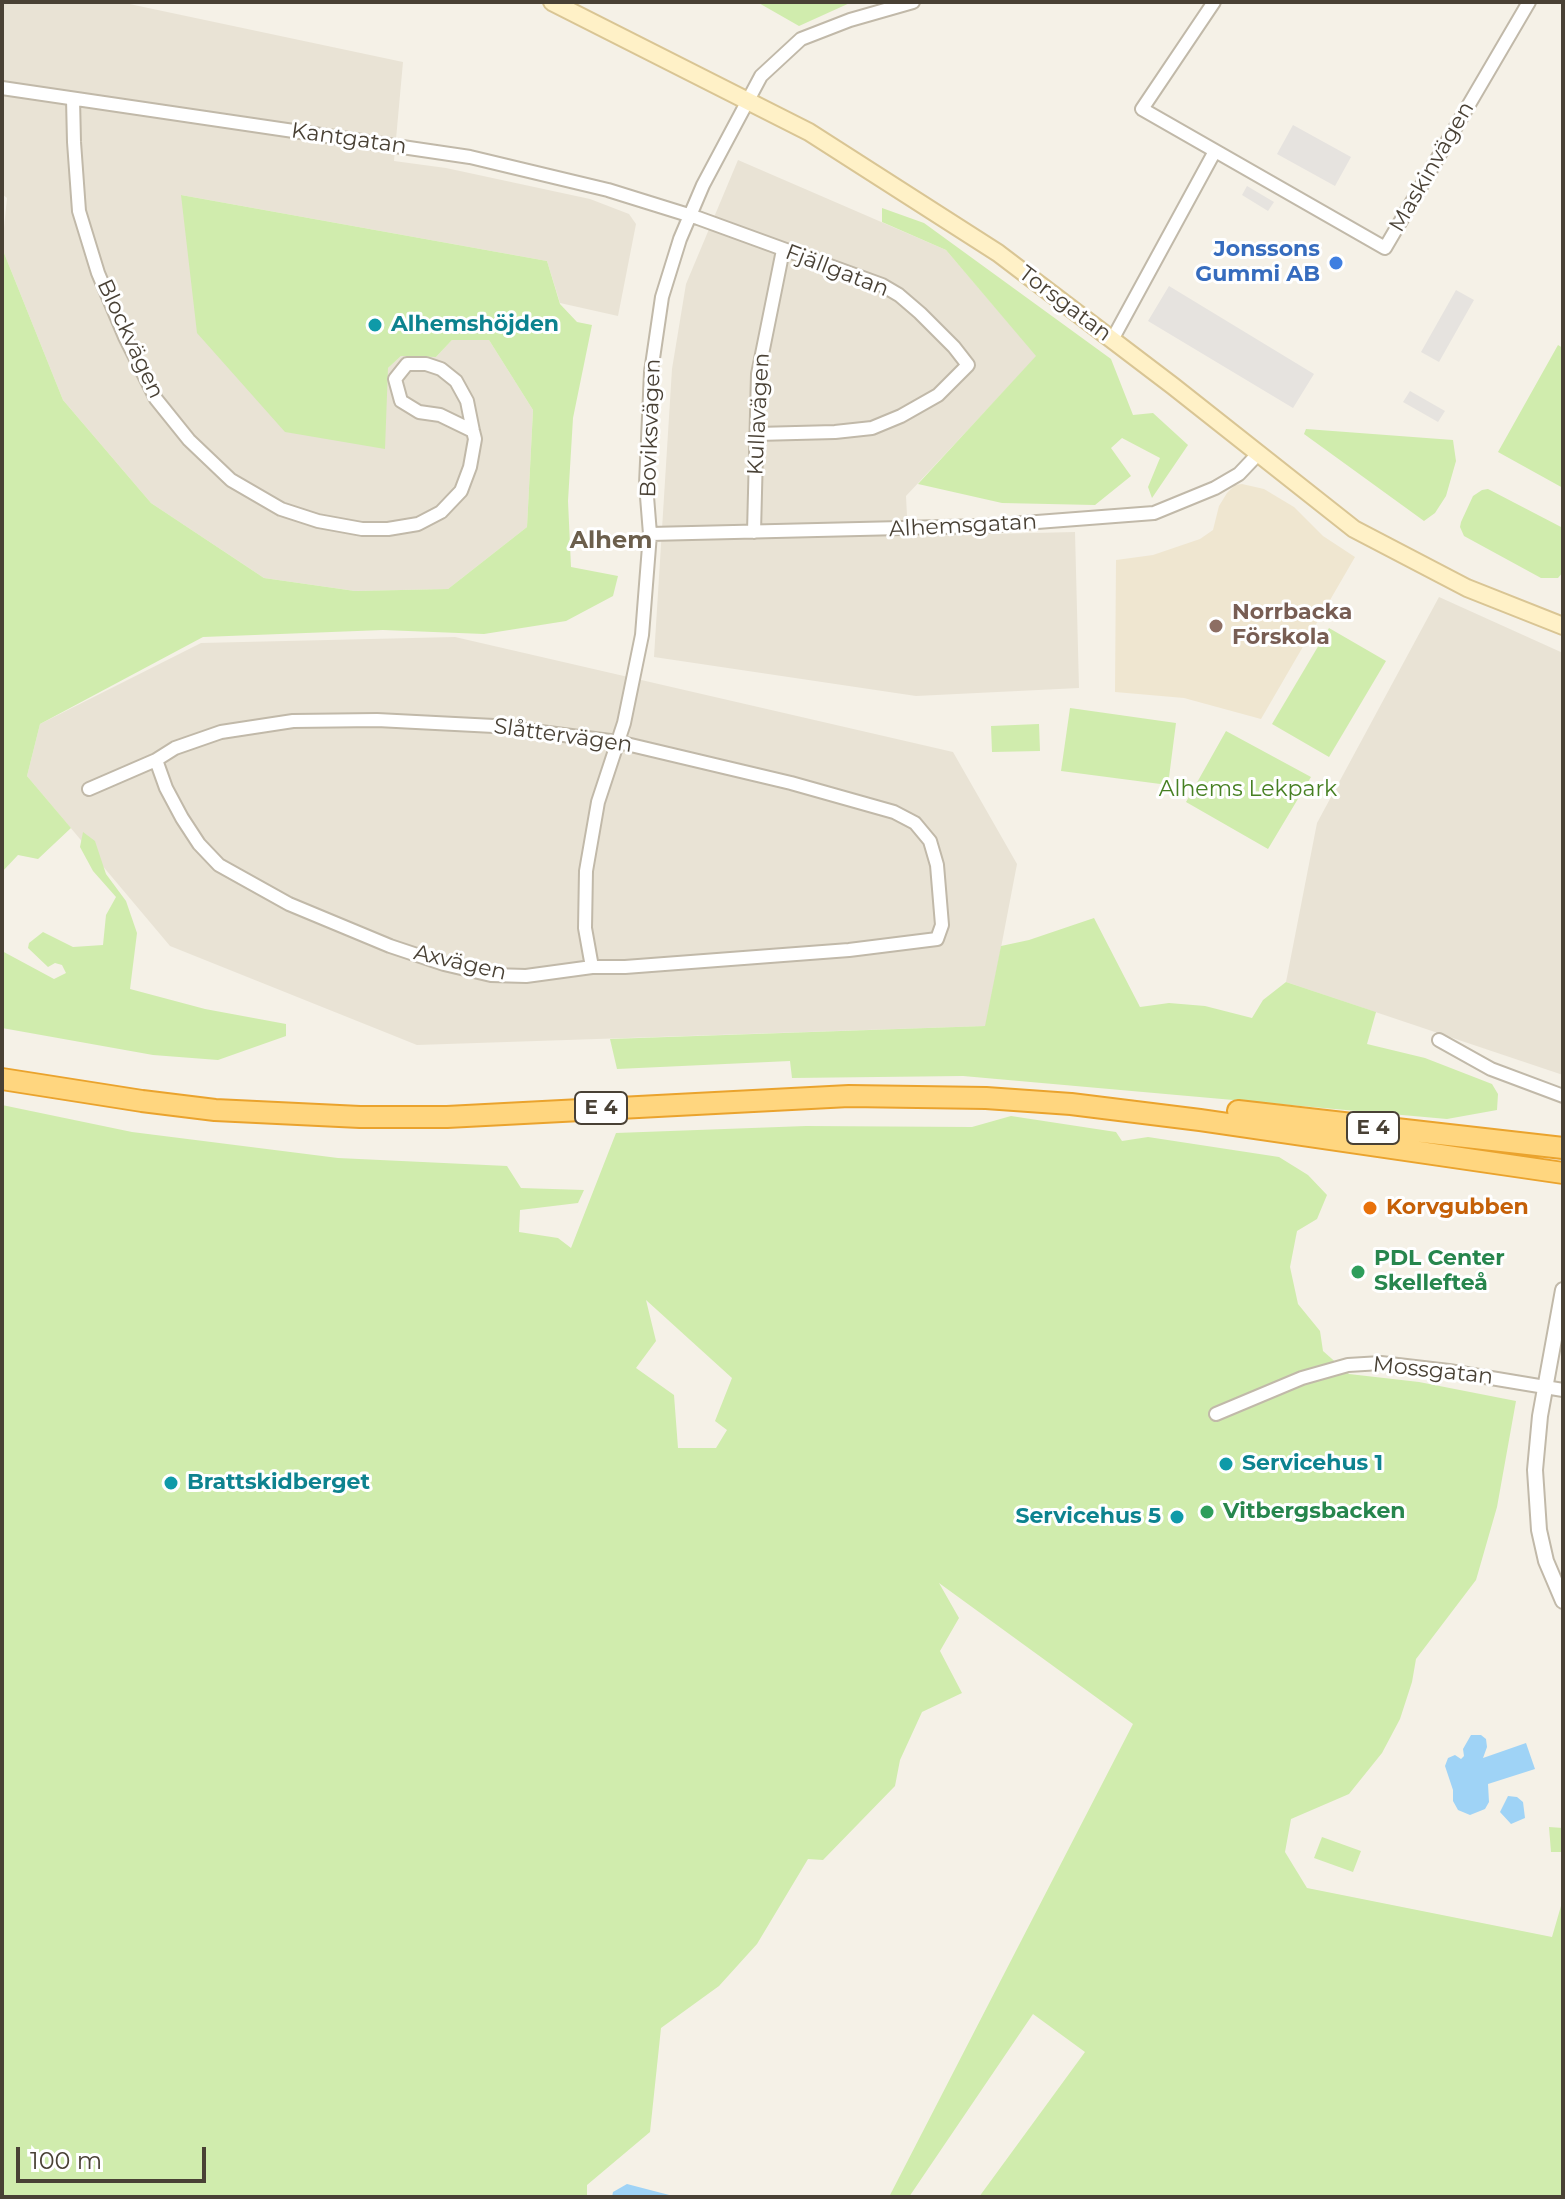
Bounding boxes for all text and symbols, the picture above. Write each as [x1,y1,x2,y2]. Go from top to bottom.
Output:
street label: Maskinvägen [1384,97,1480,237]
street label: Kantgatan [290,118,408,160]
place label: Jonssons Gummi AB [1195,237,1320,288]
street label: Fjällgatan [781,239,893,303]
marker: Jonssons Gummi AB [1327,254,1345,272]
street label: Torsgatan [1013,261,1117,347]
street label: Blockvägen [91,275,169,403]
place label: Alhemshöjden [391,312,559,338]
marker: Alhemshöjden [366,316,384,334]
street label: Kullavägen [743,352,775,476]
street label: Boviksvägen [635,358,667,498]
street label: Alhemsgatan [888,509,1038,543]
district label: Alhem [570,527,652,555]
place label: Norrbacka Förskola [1232,600,1352,652]
marker: Norrbacka Förskola [1207,617,1225,635]
street label: Slåttervägen [492,713,634,759]
park label: Alhems Lekpark [1159,777,1337,803]
street label: Axvägen [411,940,509,986]
road number: E 4 [575,1092,627,1124]
road number: E 4 [1347,1112,1399,1144]
place label: Korvgubben [1386,1195,1529,1221]
marker: Korvgubben [1361,1199,1379,1217]
place label: PDL Center Skellefteå [1374,1246,1505,1298]
marker: PDL Center Skellefteå [1349,1263,1367,1281]
street label: Mossgatan [1372,1352,1494,1390]
place label: Servicehus 1 [1242,1451,1383,1477]
marker: Servicehus 1 [1217,1455,1235,1473]
place label: Brattskidberget [187,1470,370,1496]
marker: Brattskidberget [162,1474,180,1492]
place label: Vitbergsbacken [1223,1499,1405,1525]
marker: Vitbergsbacken [1198,1503,1216,1521]
place label: Servicehus 5 [1015,1504,1161,1530]
marker: Servicehus 5 [1168,1508,1186,1526]
scale bar [20,2131,210,2181]
text: 100 m [30,2146,102,2175]

